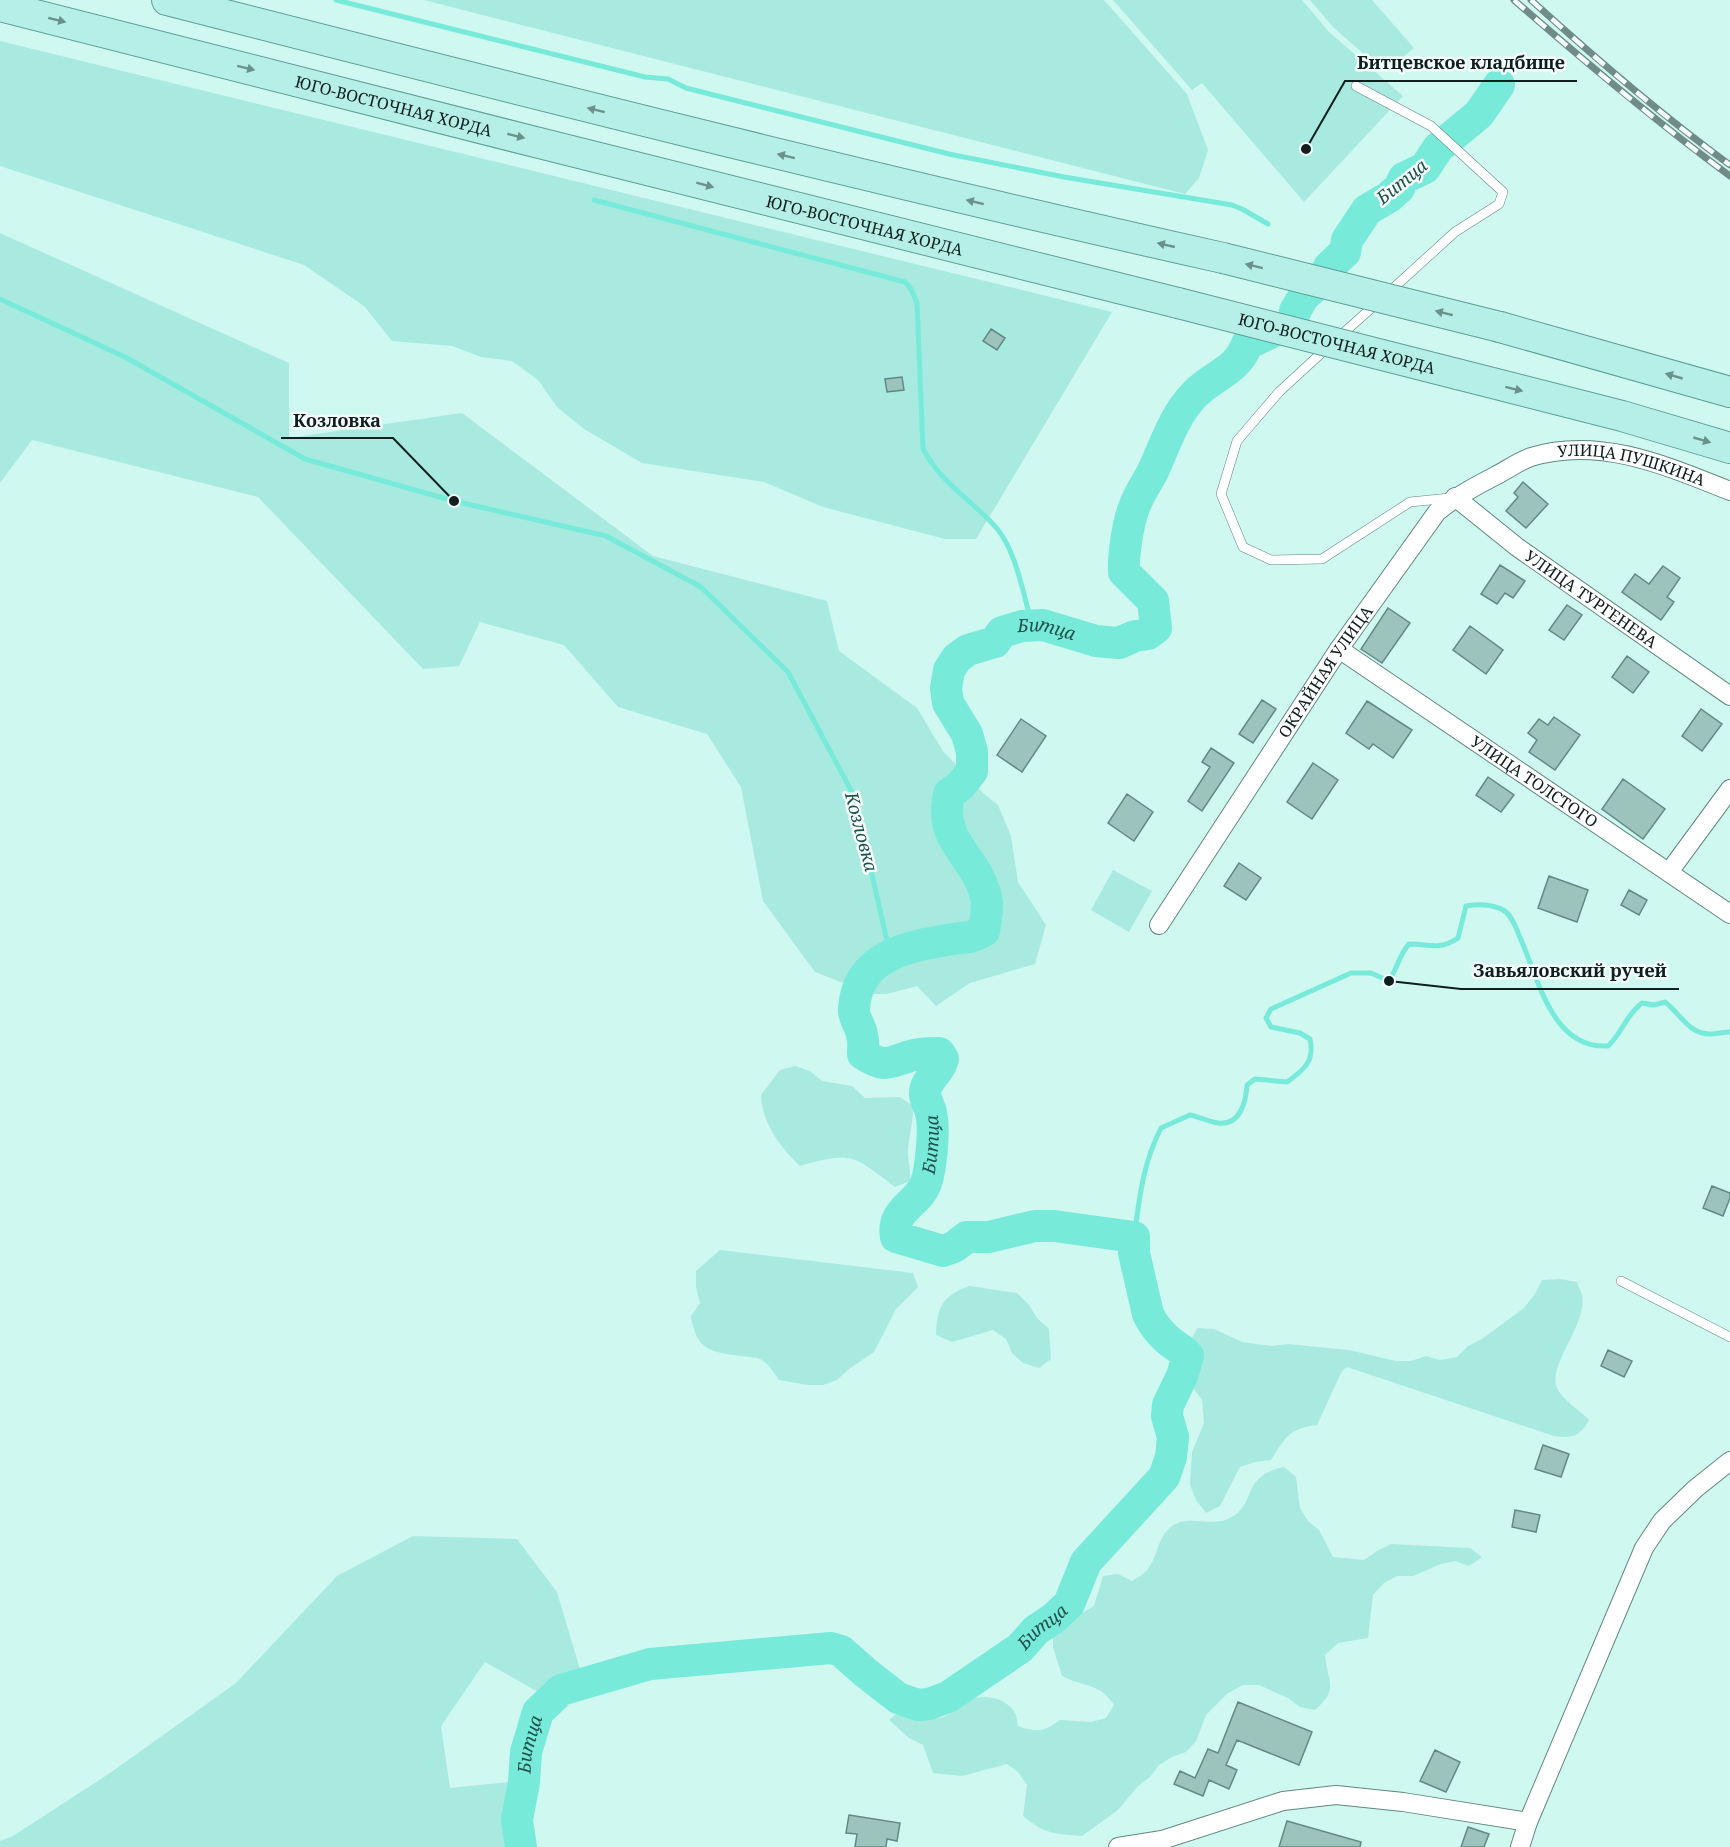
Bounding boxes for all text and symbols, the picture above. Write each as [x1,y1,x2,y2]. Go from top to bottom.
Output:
one-way arrow [48,16,66,25]
callout: Битцевское кладбище [1345,45,1577,81]
text: Битцевское кладбище [1357,50,1565,74]
one-way arrow [237,63,255,73]
street label: ЮГО-ВОСТОЧНАЯ ХОРДА [293,70,495,142]
one-way arrow [587,105,606,115]
one-way arrow [507,131,526,141]
one-way arrow [777,151,795,161]
water label: Битца [1370,153,1432,210]
one-way arrow [696,181,714,190]
street label: ЮГО-ВОСТОЧНАЯ ХОРДА [764,190,966,261]
one-way arrow [966,197,984,207]
one-way arrow [1156,240,1175,250]
one-way arrow [1245,260,1264,270]
one-way arrow [1435,307,1453,317]
street label: ЮГО-ВОСТОЧНАЯ ХОРДА [1236,308,1438,379]
one-way arrow [1664,371,1682,380]
one-way arrow [1505,384,1523,394]
callout: Козловка [281,402,393,438]
text: Козловка [293,408,381,432]
one-way arrow [1693,436,1711,445]
street label: УЛИЦА ПУШКИНА [1556,439,1709,491]
street label: УЛИЦА ТУРГЕНЕВА [1520,545,1662,653]
street label: ОКРАЙНАЯ УЛИЦА [1273,601,1378,742]
water label: Битца [1016,611,1079,645]
street label: УЛИЦА ТОЛСТОГО [1466,730,1602,832]
water label: Козловка [840,788,884,874]
callout: Завьяловский ручей [1461,953,1679,989]
text: Завьяловский ручей [1473,958,1667,982]
water label: Битца [916,1114,944,1177]
water label: Битца [1011,1598,1072,1655]
water label: Битца [512,1712,547,1775]

